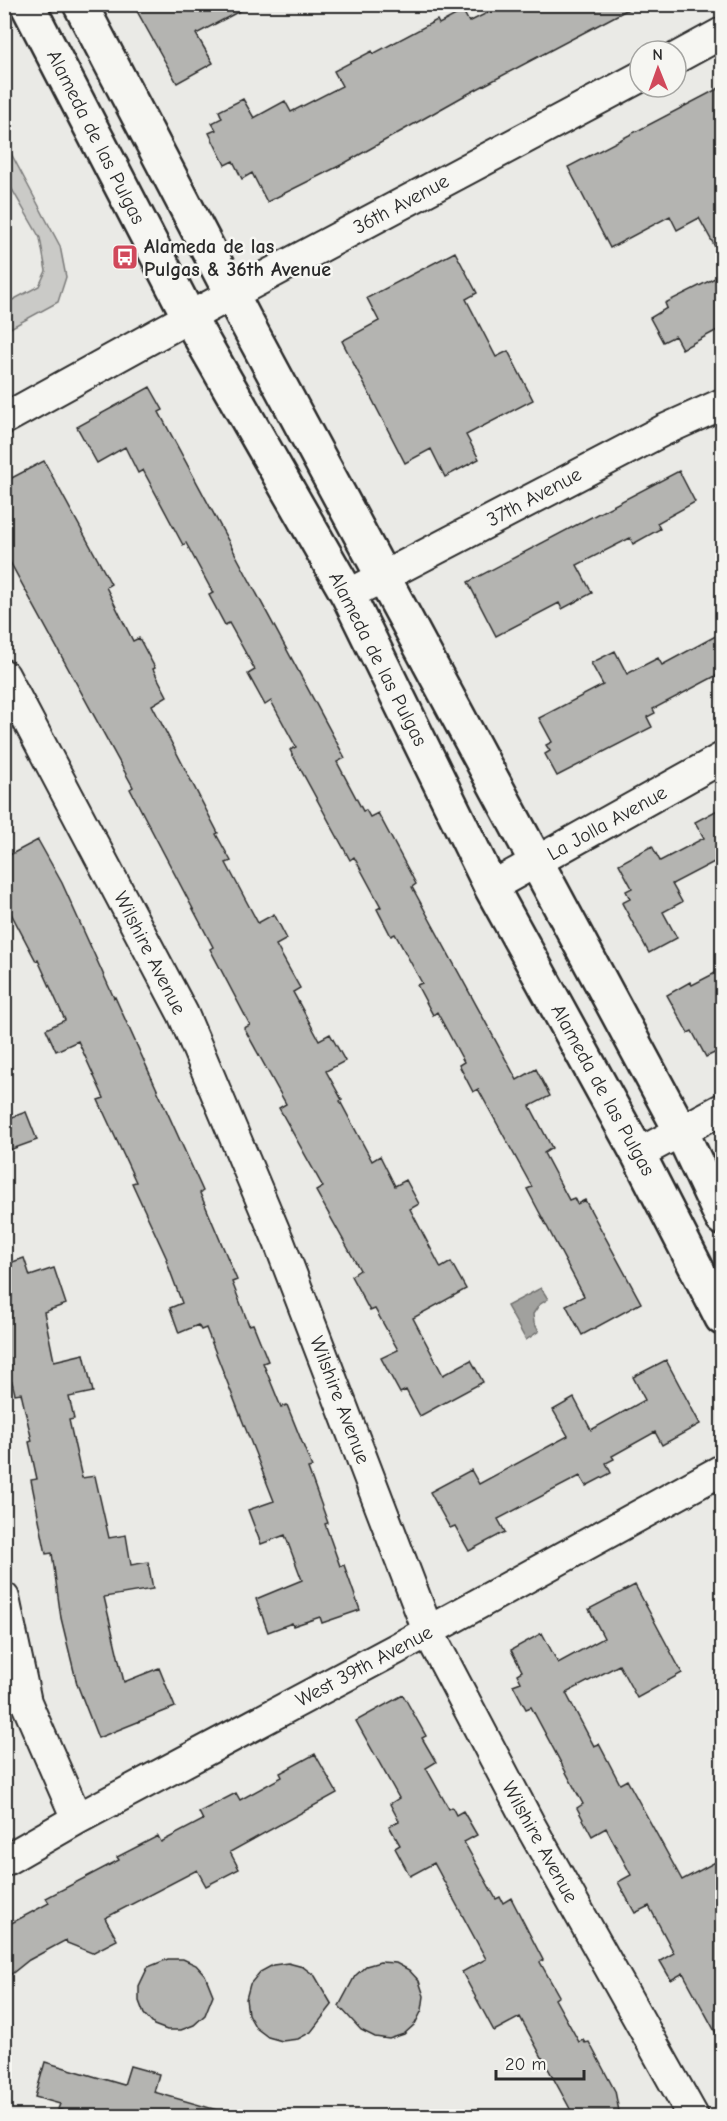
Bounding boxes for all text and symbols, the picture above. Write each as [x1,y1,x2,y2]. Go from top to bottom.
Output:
north arrow [628,39,688,99]
street label: Alameda de las Pulgas [42,46,150,228]
text: N [652,46,663,64]
street label: 36th Avenue [349,169,453,239]
place label: Alameda de las Pulgas & 36th Avenue [144,235,331,281]
bus stop icon: Alameda de las Pulgas & 36th Avenue [110,242,140,272]
street label: 37th Avenue [483,463,585,531]
street label: Alameda de las Pulgas [324,568,432,750]
street label: La Jolla Avenue [543,781,671,865]
street label: Wilshire Avenue [109,888,191,1018]
street label: Alameda de las Pulgas [546,1000,660,1180]
street label: Wilshire Avenue [305,1333,375,1467]
street label: West 39th Avenue [292,1620,436,1712]
street label: Wilshire Avenue [497,1777,583,1907]
scale bar [496,2043,584,2081]
text: 20 m [505,2054,546,2075]

